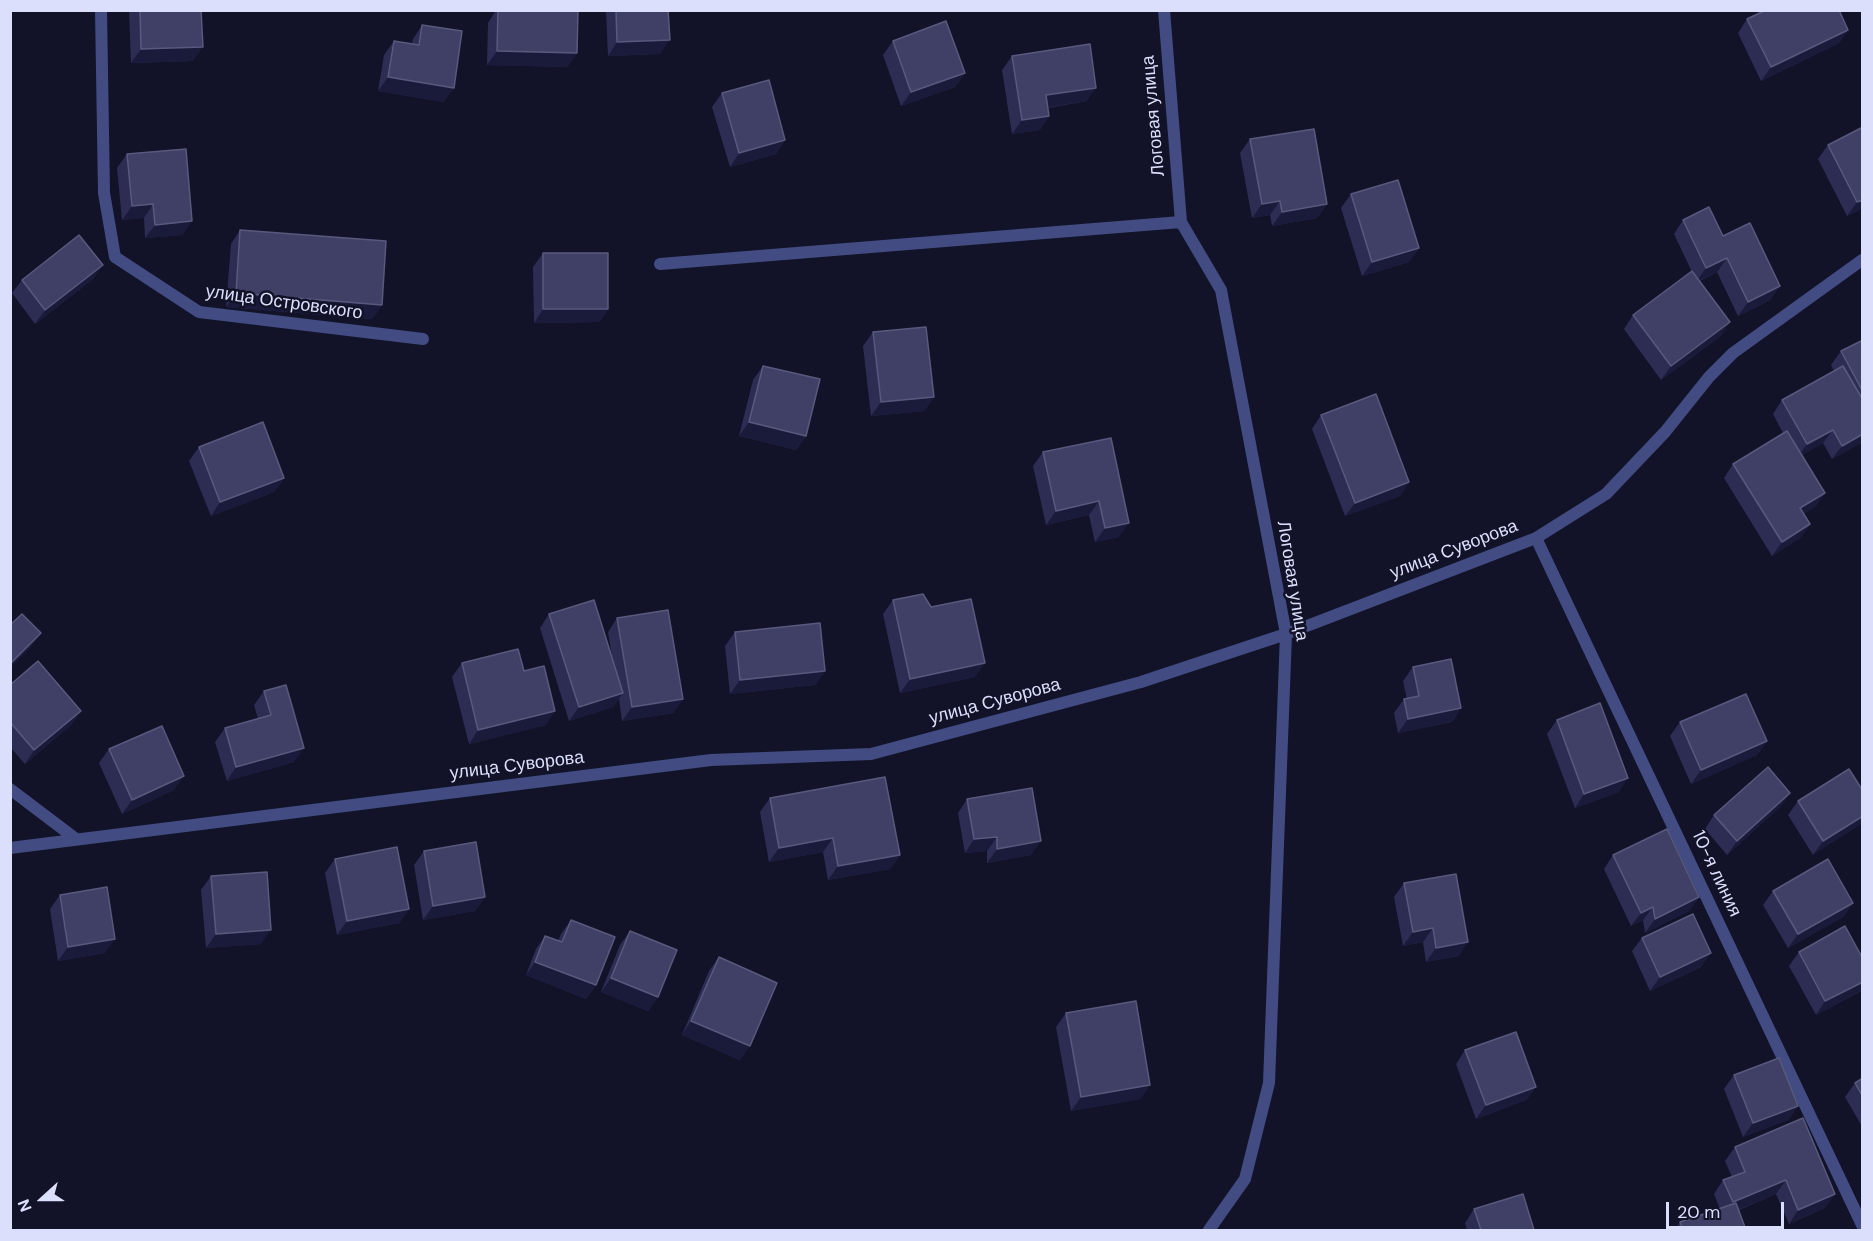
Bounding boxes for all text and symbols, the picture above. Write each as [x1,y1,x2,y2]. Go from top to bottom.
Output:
street label: Логовая улица [1138,55,1170,177]
street label: улица Островского [204,281,364,325]
street label: улица Суворова [1387,516,1521,584]
street label: Логовая улица [1272,519,1312,643]
street label: улица Суворова [927,674,1063,730]
street label: улица Суворова [449,747,585,785]
street label: 10-я линия [1687,828,1745,920]
north arrow [12,1169,72,1229]
scale bar [1669,1190,1788,1228]
text: N [13,1196,37,1215]
text: 20 m [1677,1200,1720,1224]

